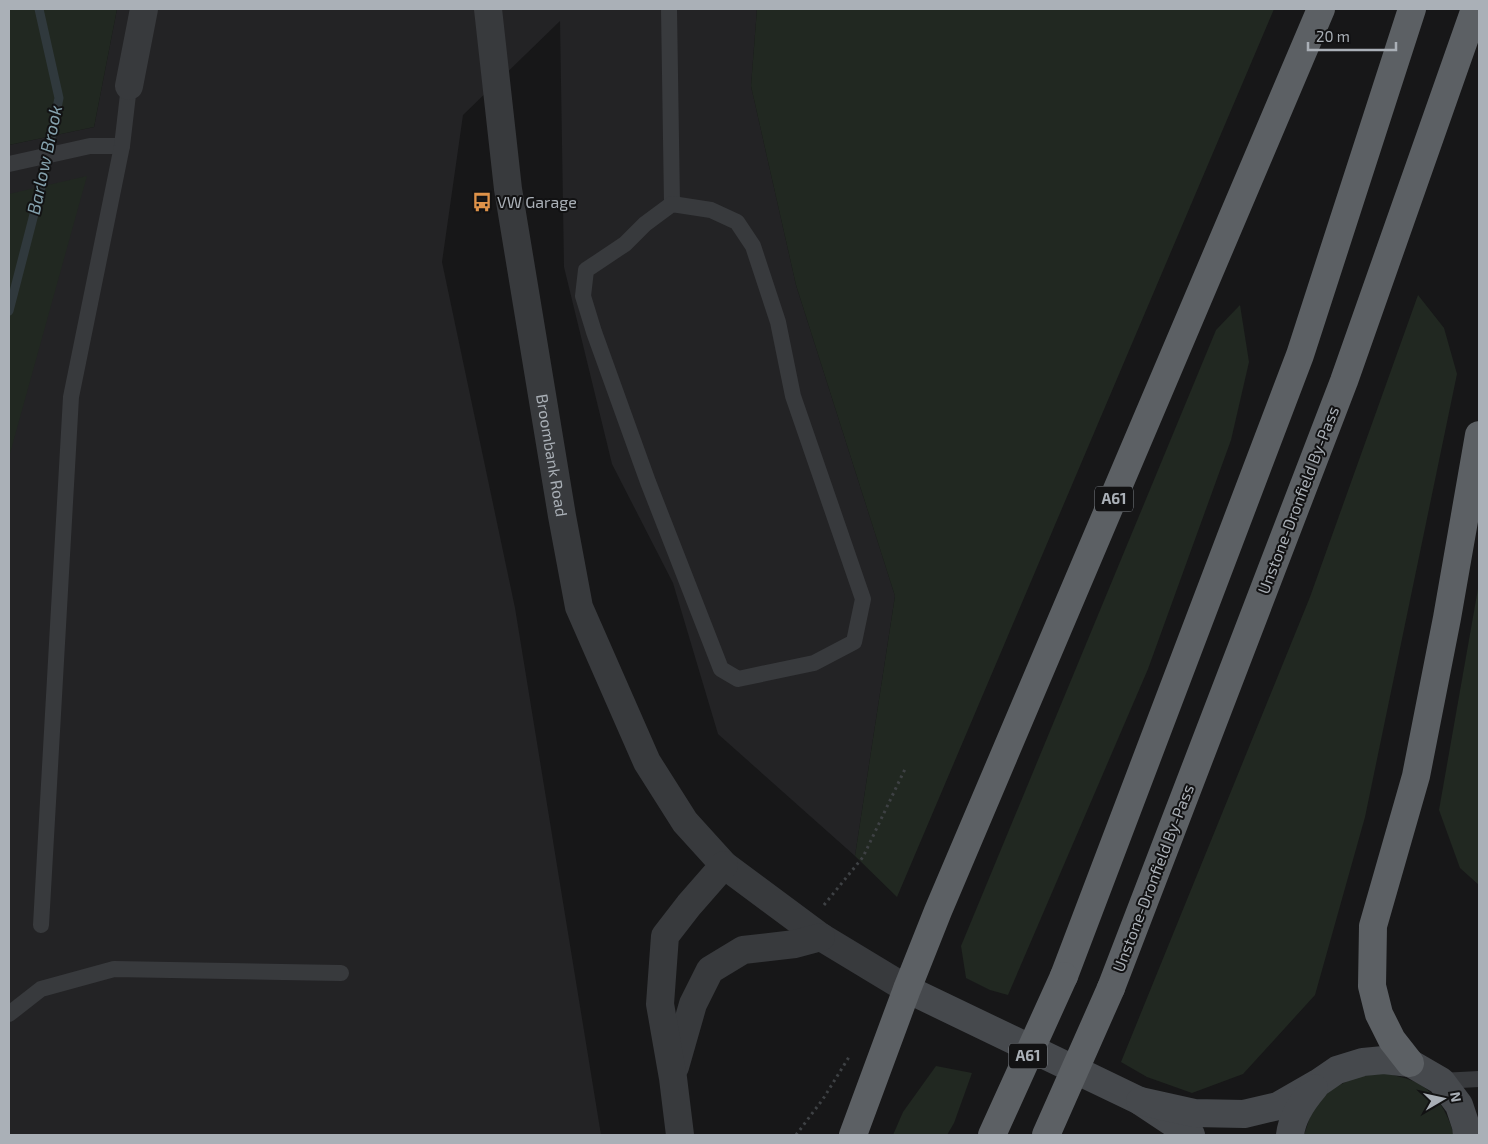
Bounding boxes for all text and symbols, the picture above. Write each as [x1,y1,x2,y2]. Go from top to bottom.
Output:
scale bar [1308,20,1396,52]
text: 20 m [1316,27,1350,45]
water label: Barlow Brook [22,103,66,216]
bus stop icon: VW Garage [471,191,493,213]
place label: VW Garage [497,192,577,211]
street label: Broombank Road [533,392,572,518]
street label: Unstone-Dronfield By-Pass [1253,403,1342,596]
road number: A61 [1095,486,1133,512]
street label: Unstone-Dronfield By-Pass [1108,781,1197,974]
road number: A61 [1009,1044,1047,1068]
north arrow [1418,1074,1468,1124]
text: N [1447,1091,1466,1103]

